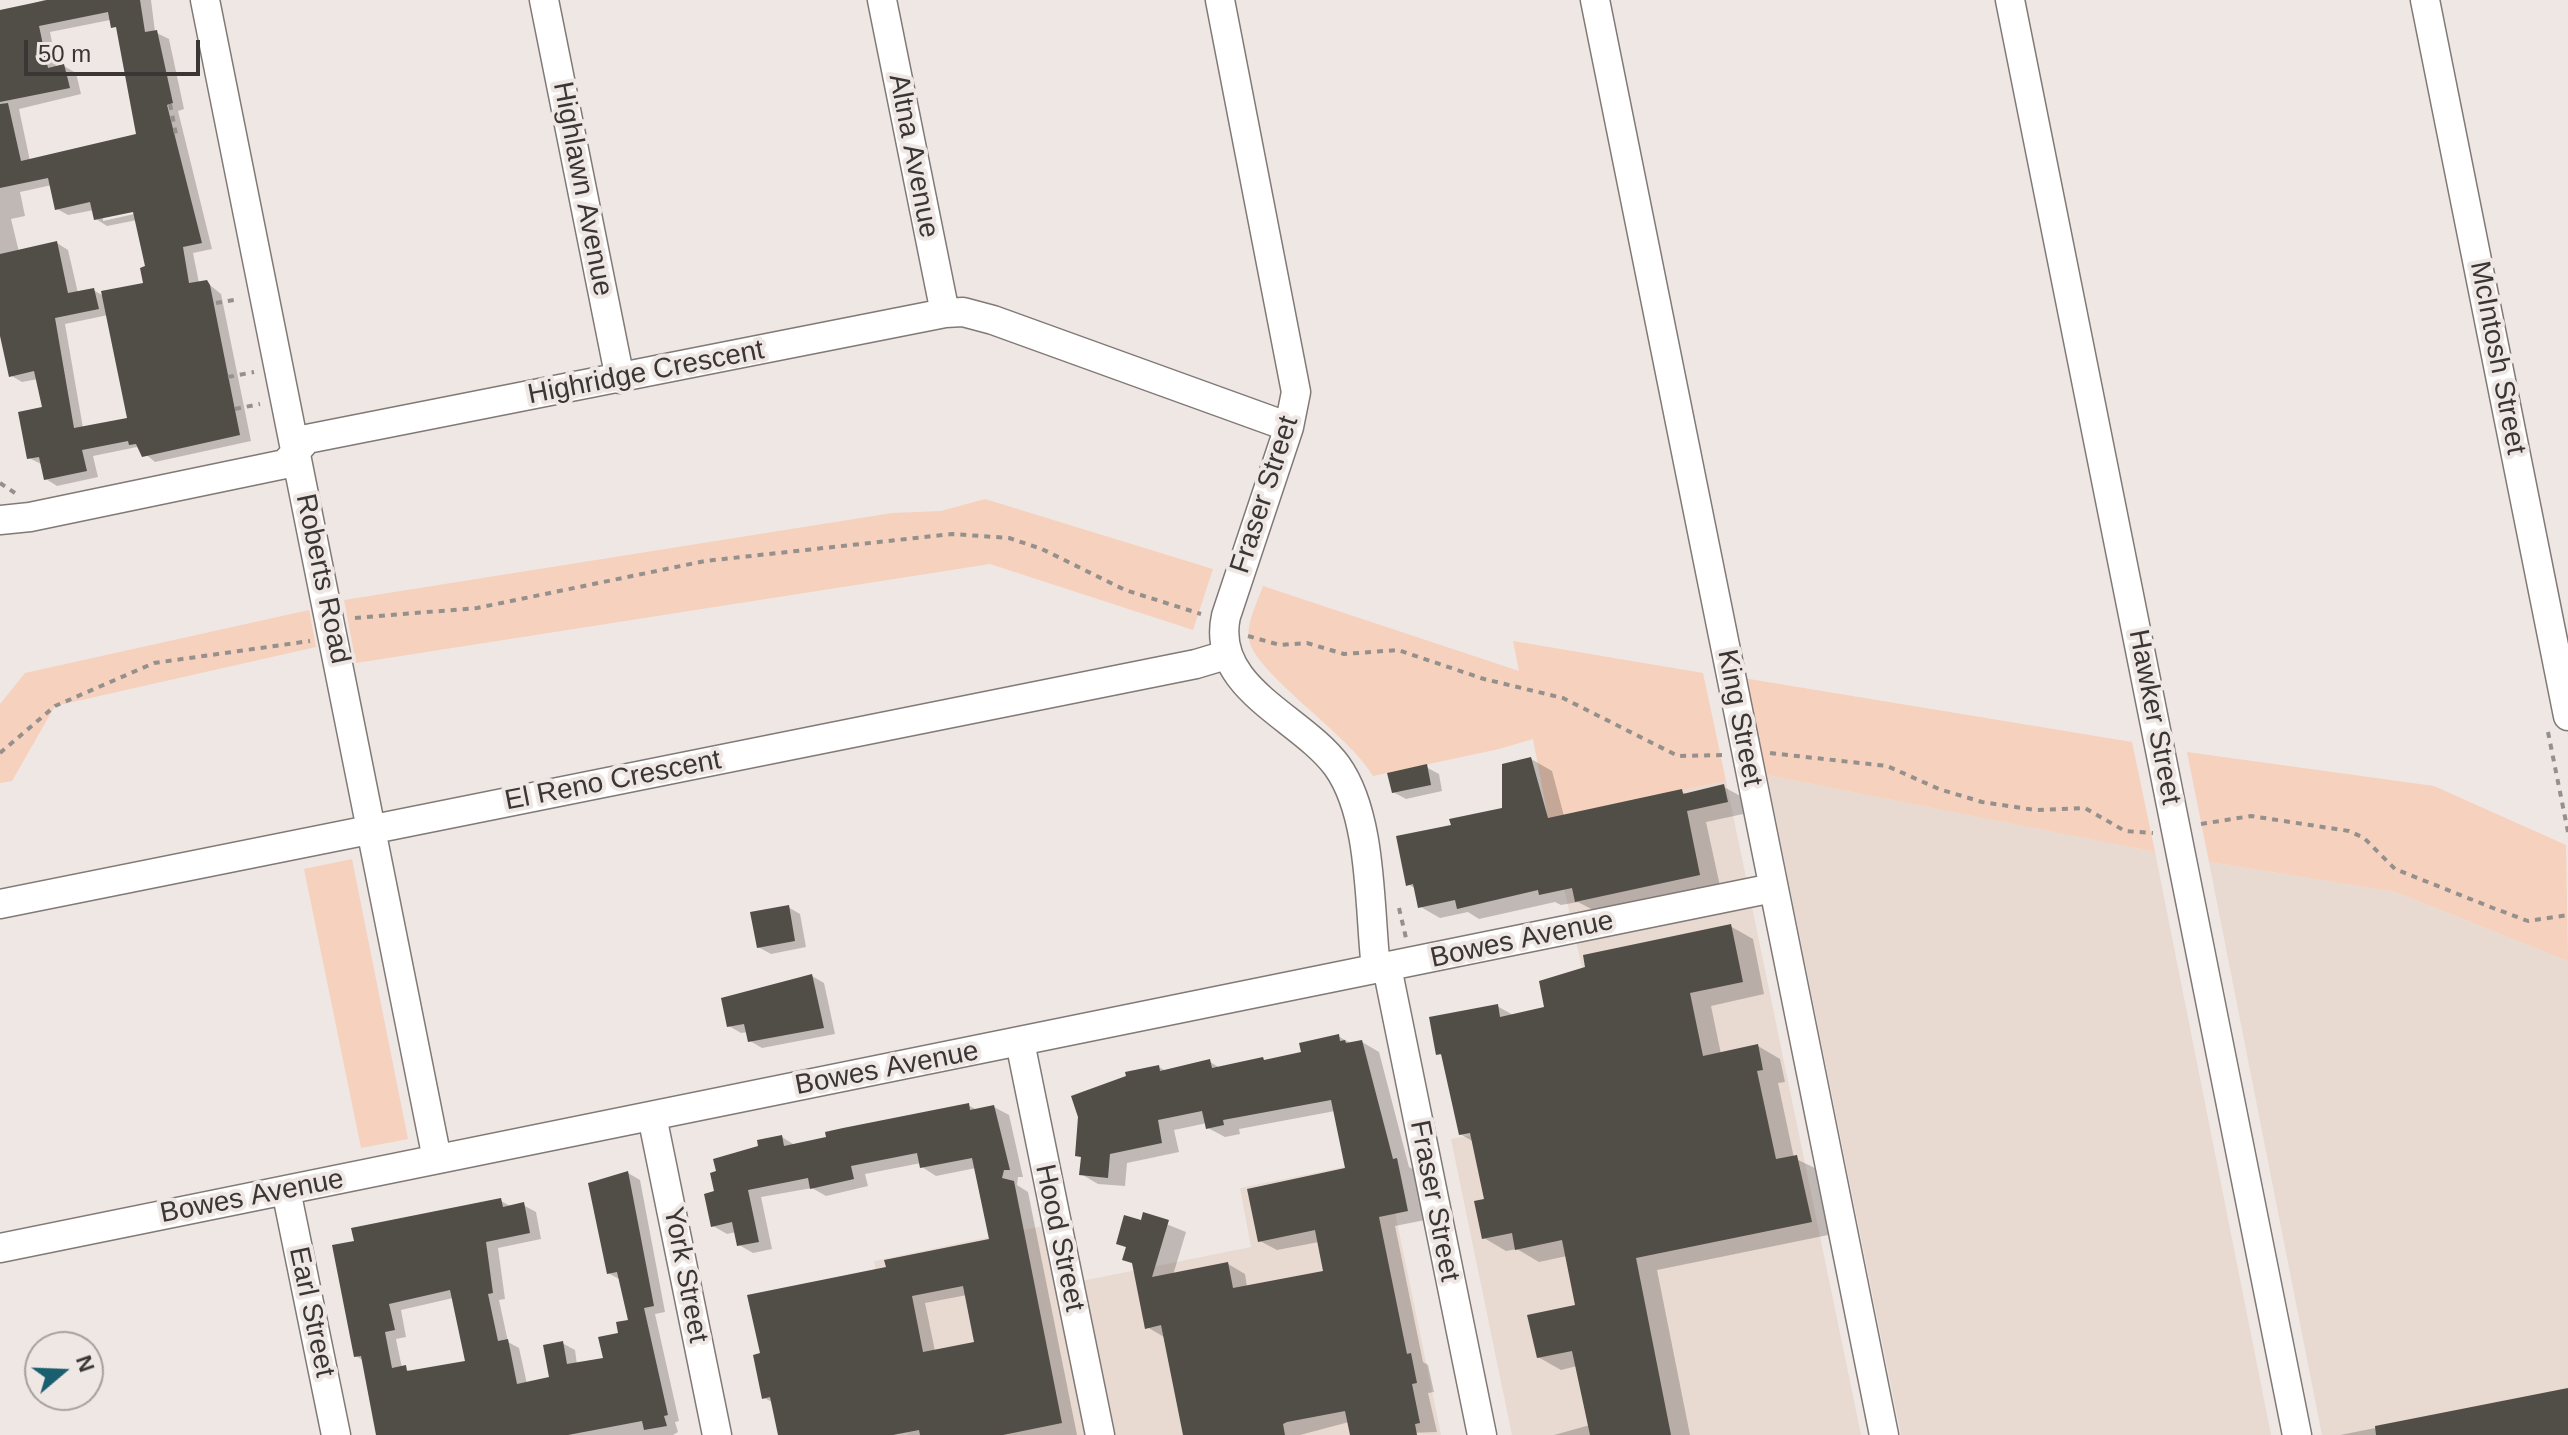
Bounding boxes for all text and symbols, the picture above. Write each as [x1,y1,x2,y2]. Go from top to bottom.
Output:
scale bar [28,24,204,74]
text: 50 m [38,40,91,67]
street label: Altna Avenue [881,71,945,241]
street label: Highlawn Avenue [545,79,619,299]
street label: McIntosh Street [2462,259,2532,457]
street label: Highridge Crescent [525,334,767,412]
street label: Fraser Street [1224,412,1306,578]
street label: Roberts Road [288,491,356,667]
street label: Hawker Street [2121,627,2187,807]
street label: King Street [1709,647,1769,789]
street label: El Reno Crescent [502,744,724,818]
street label: Bowes Avenue [1427,904,1617,976]
street label: Bowes Avenue [792,1035,982,1103]
street label: Fraser Street [1402,1118,1466,1284]
street label: Hood Street [1027,1161,1091,1315]
street label: Bowes Avenue [157,1163,347,1231]
street label: York Street [655,1204,715,1346]
street label: Earl Street [281,1244,341,1380]
north arrow [24,1331,104,1411]
text: N [71,1352,100,1375]

